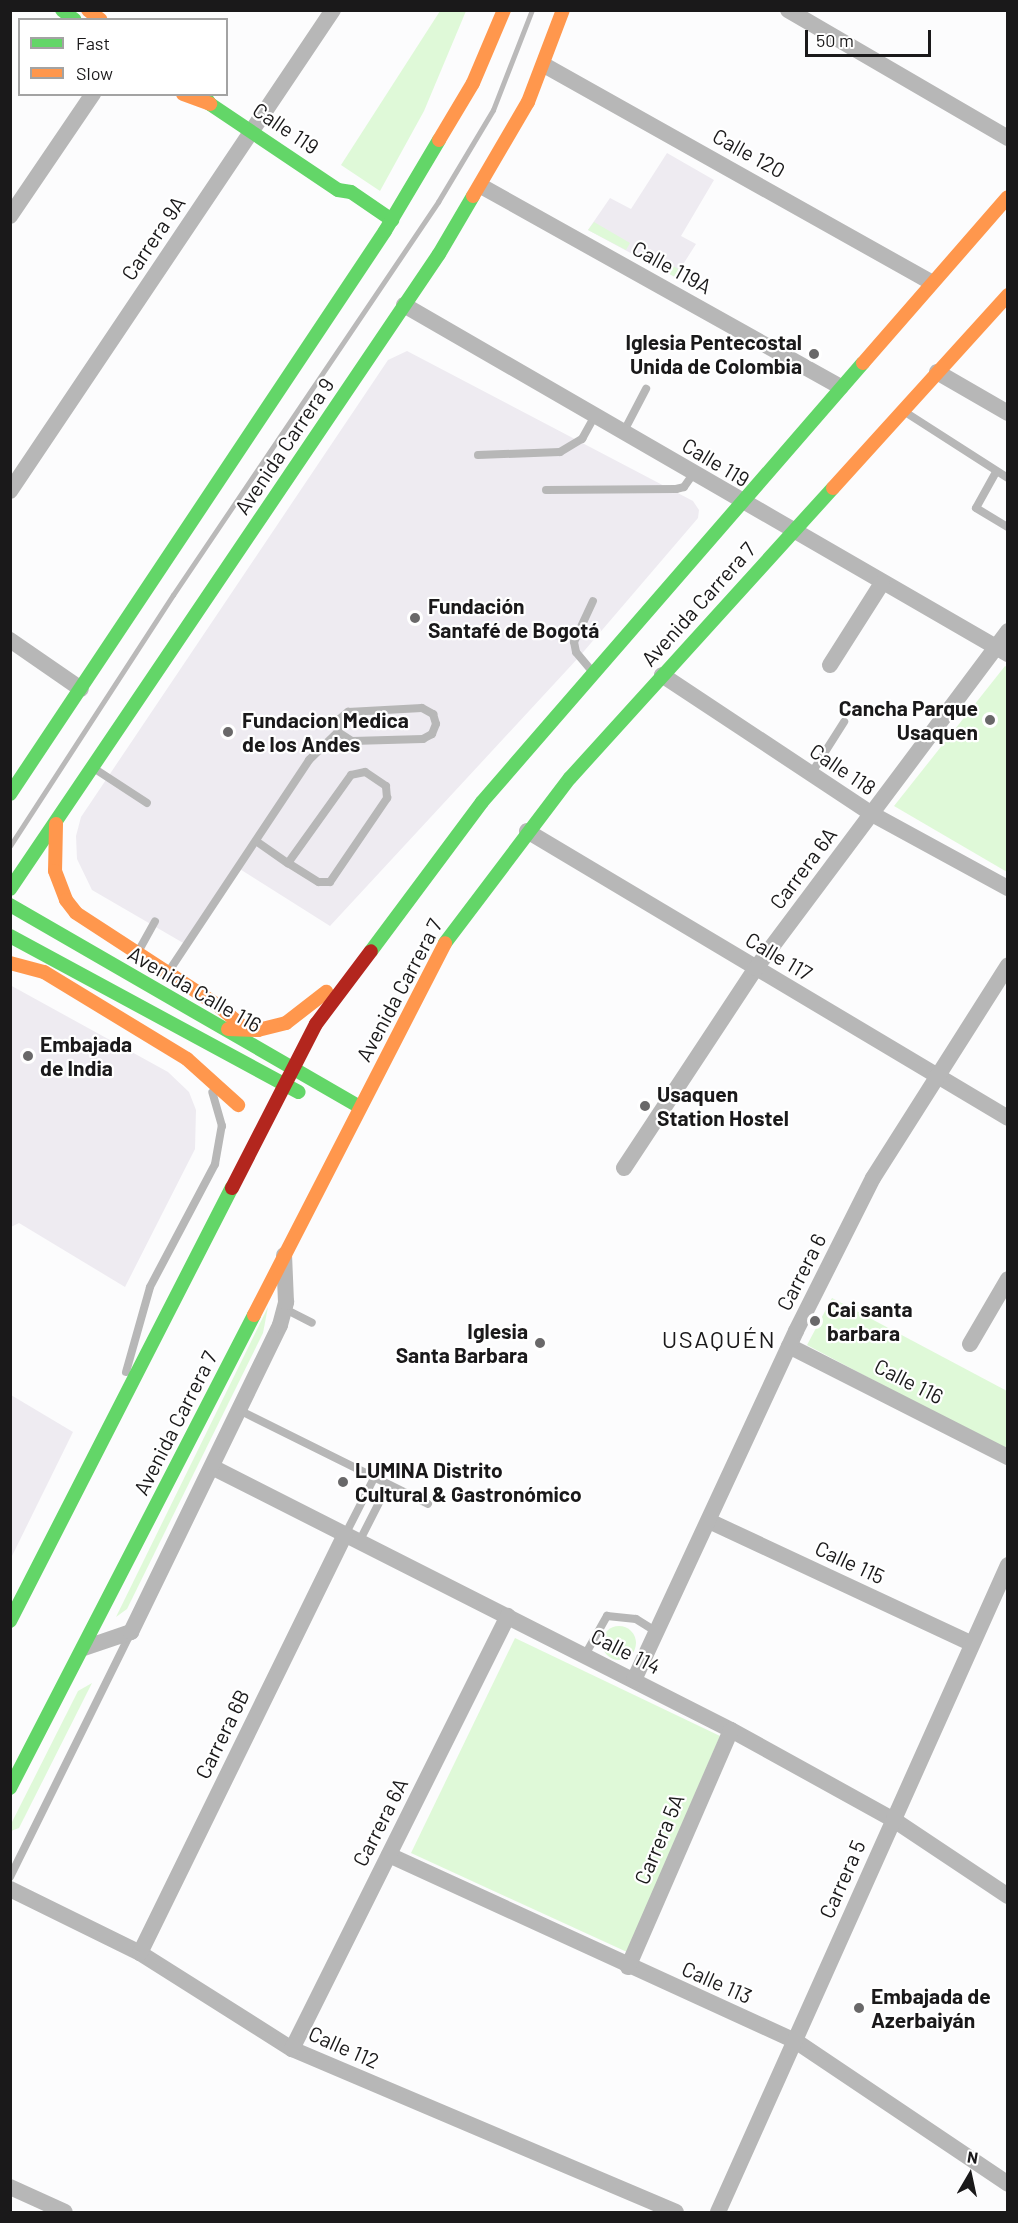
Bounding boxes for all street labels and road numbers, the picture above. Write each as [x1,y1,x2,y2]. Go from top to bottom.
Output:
street label: Calle 119 [248,97,324,159]
street label: Calle 120 [708,123,790,183]
street label: Carrera 9A [116,191,190,285]
street label: Calle 119A [628,235,716,299]
street label: Avenida Carrera 9 [229,373,339,519]
street label: Calle 119 [678,432,754,492]
street label: Avenida Carrera 7 [636,537,760,671]
street label: Calle 118 [805,738,881,800]
street label: Carrera 6A [764,822,842,914]
street label: Avenida Carrera 7 [351,914,447,1066]
street label: Calle 117 [741,926,817,986]
street label: Avenida Calle 116 [124,941,266,1037]
street label: Carrera 6 [771,1229,831,1315]
street label: Avenida Carrera 7 [128,1347,222,1499]
street label: Calle 116 [870,1353,948,1409]
street label: Calle 115 [811,1535,889,1589]
street label: Calle 114 [587,1623,665,1679]
street label: Carrera 6B [190,1685,254,1783]
street label: Carrera 6A [347,1774,413,1870]
street label: Carrera 5A [629,1790,689,1888]
street label: Carrera 5 [814,1836,870,1922]
street label: Calle 113 [678,1955,756,2009]
street label: Calle 112 [305,2020,383,2074]

